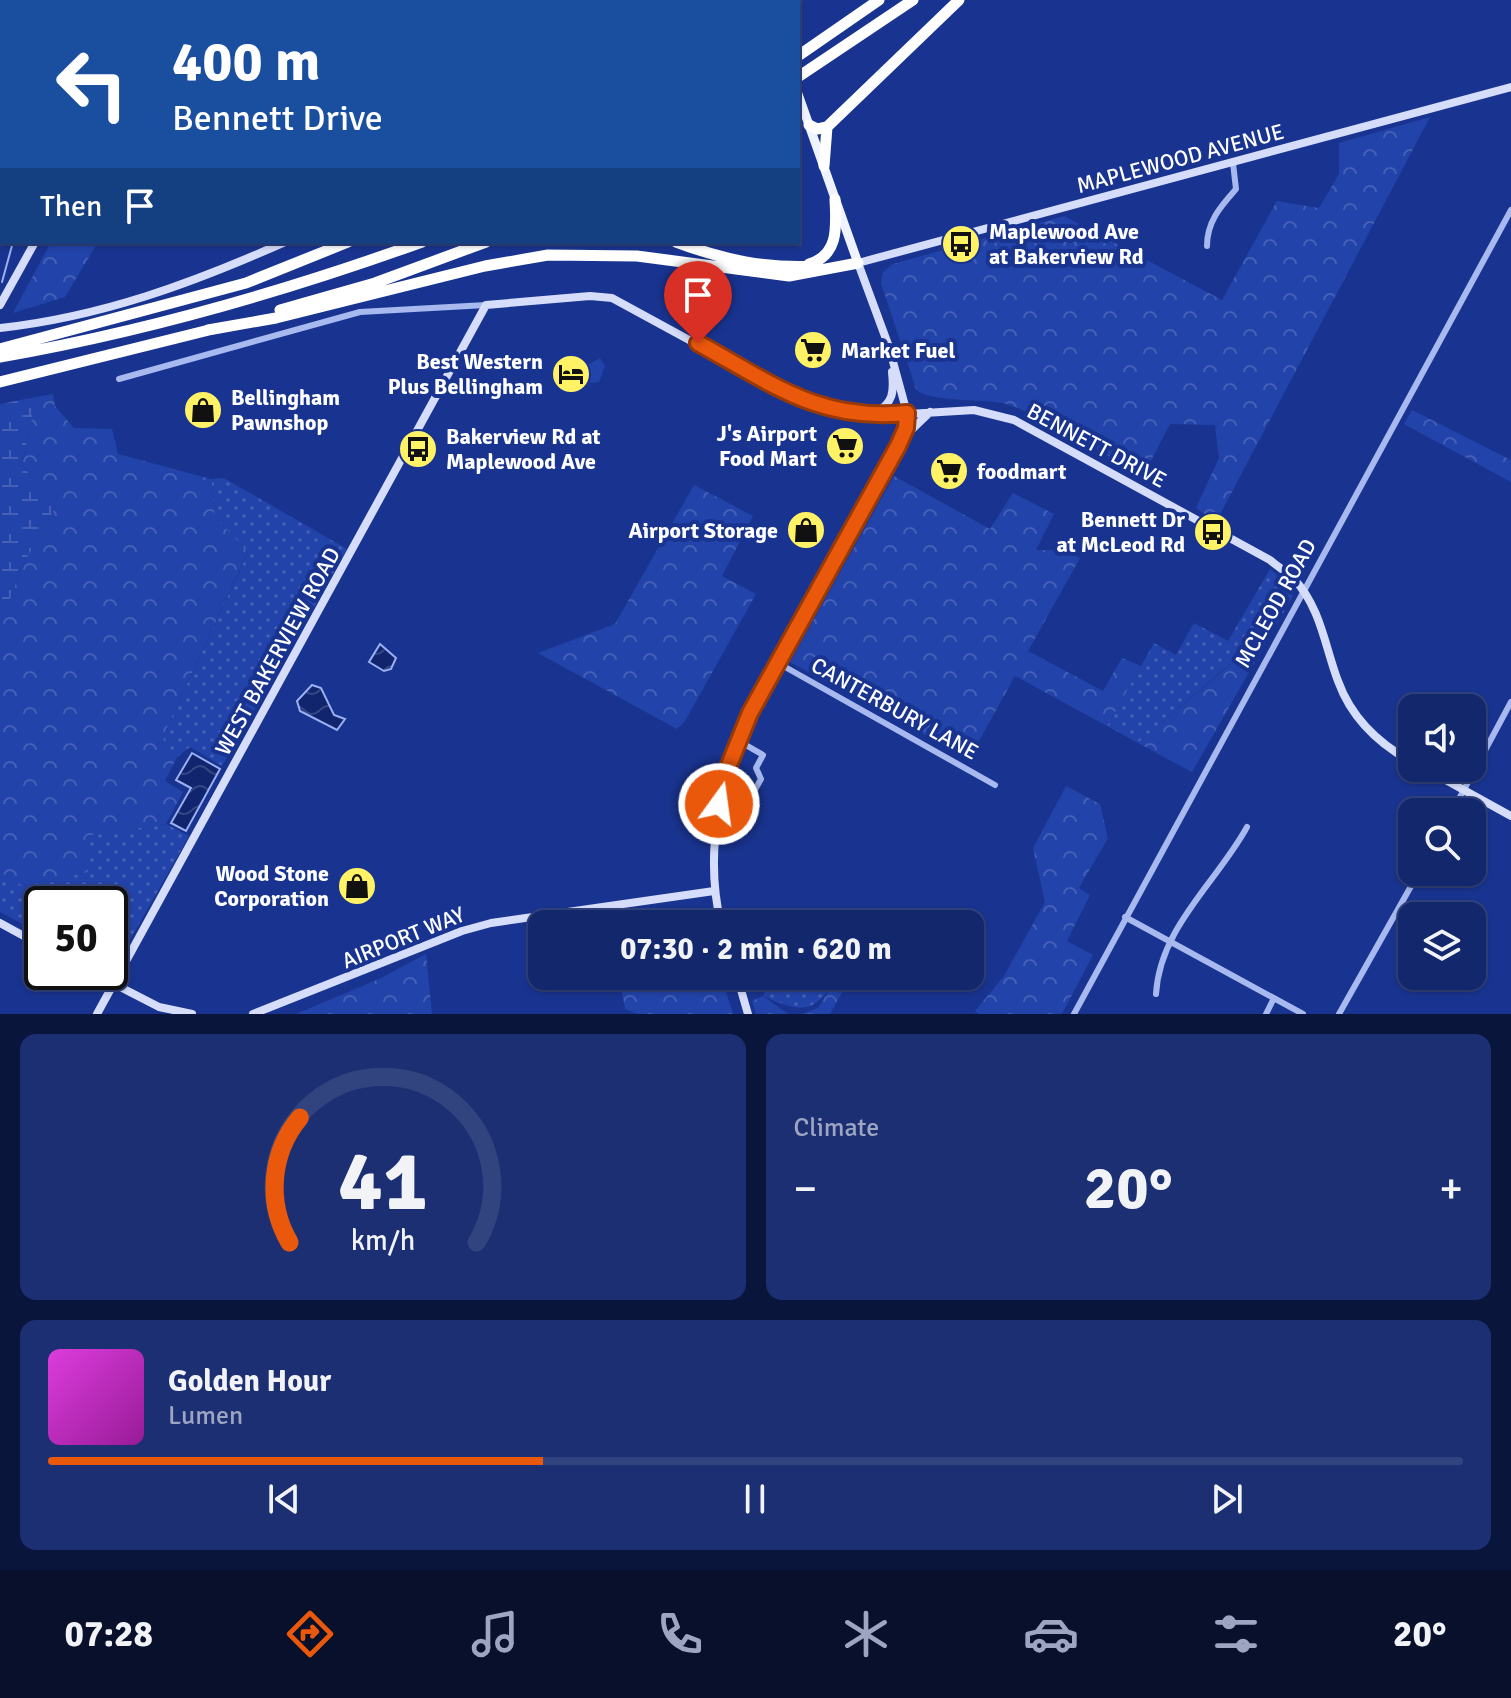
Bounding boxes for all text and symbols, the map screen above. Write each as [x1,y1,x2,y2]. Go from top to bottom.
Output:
text: 400 m [172,27,320,96]
icon: left [40,32,144,136]
text: Bennett Drive [172,96,383,141]
street label: MAPLEWOOD AVENUE [1074,118,1287,199]
icon: arrive [118,184,162,228]
text: Then [40,188,102,225]
place label: Maplewood Ave at Bakerview Rd [989,218,1144,270]
bus stop icon: Maplewood Ave at Bakerview Rd [940,223,982,265]
pin [664,261,732,343]
icon: arrive [676,273,720,317]
supermarket icon: Market Fuel [792,329,834,371]
place label: Market Fuel [841,337,956,364]
place label: Best Western Plus Bellingham [388,348,543,400]
hotel icon: Best Western Plus Bellingham [550,353,592,395]
place label: Bellingham Pawnshop [231,384,340,436]
shop icon: Bellingham Pawnshop [182,389,224,431]
street label: BENNETT DRIVE [1022,397,1171,494]
place label: J's Airport Food Mart [717,420,817,472]
place label: Bakerview Rd at Maplewood Ave [446,423,601,475]
supermarket icon: J's Airport Food Mart [824,425,866,467]
bus stop icon: Bakerview Rd at Maplewood Ave [397,428,439,470]
supermarket icon: foodmart [928,450,970,492]
place label: foodmart [976,458,1067,485]
place label: Bennett Dr at McLeod Rd [1057,506,1185,558]
shop icon: Airport Storage [785,509,827,551]
bus stop icon: Bennett Dr at McLeod Rd [1192,511,1234,553]
place label: Airport Storage [628,517,778,544]
street label: MCLEOD ROAD [1229,534,1322,672]
street label: WEST BAKERVIEW ROAD [209,543,346,760]
street label: CANTERBURY LANE [806,651,983,766]
map controls [1398,694,1486,990]
button: sound [1398,694,1486,782]
position arrow [677,762,761,846]
button: search [1398,798,1486,886]
place label: Wood Stone Corporation [214,860,329,912]
shop icon: Wood Stone Corporation [336,865,378,907]
speed limit sign: 50 [24,886,128,990]
street label: AIRPORT WAY [338,901,469,974]
button: layers [1398,902,1486,990]
text: 07:30 · 2 min · 620 m [620,931,892,968]
text: Climate [794,1112,879,1144]
text: 41 [338,1131,428,1233]
text: 20° [1084,1152,1173,1226]
text: − [794,1162,817,1216]
text: + [1439,1162,1463,1216]
text: km/h [350,1223,415,1258]
text: Golden Hour [168,1363,331,1400]
text: Lumen [168,1400,243,1432]
icon: previous [262,1477,306,1521]
icon: pause [733,1477,777,1521]
icon: next [1205,1477,1249,1521]
icon: directions [282,1606,338,1662]
icon: music [467,1606,523,1662]
icon: phone [652,1606,708,1662]
icon: climate [838,1606,894,1662]
icon: car [1023,1606,1079,1662]
icon: filters [1208,1606,1264,1662]
text: 07:28 [65,1612,153,1657]
text: 20° [1393,1612,1446,1657]

